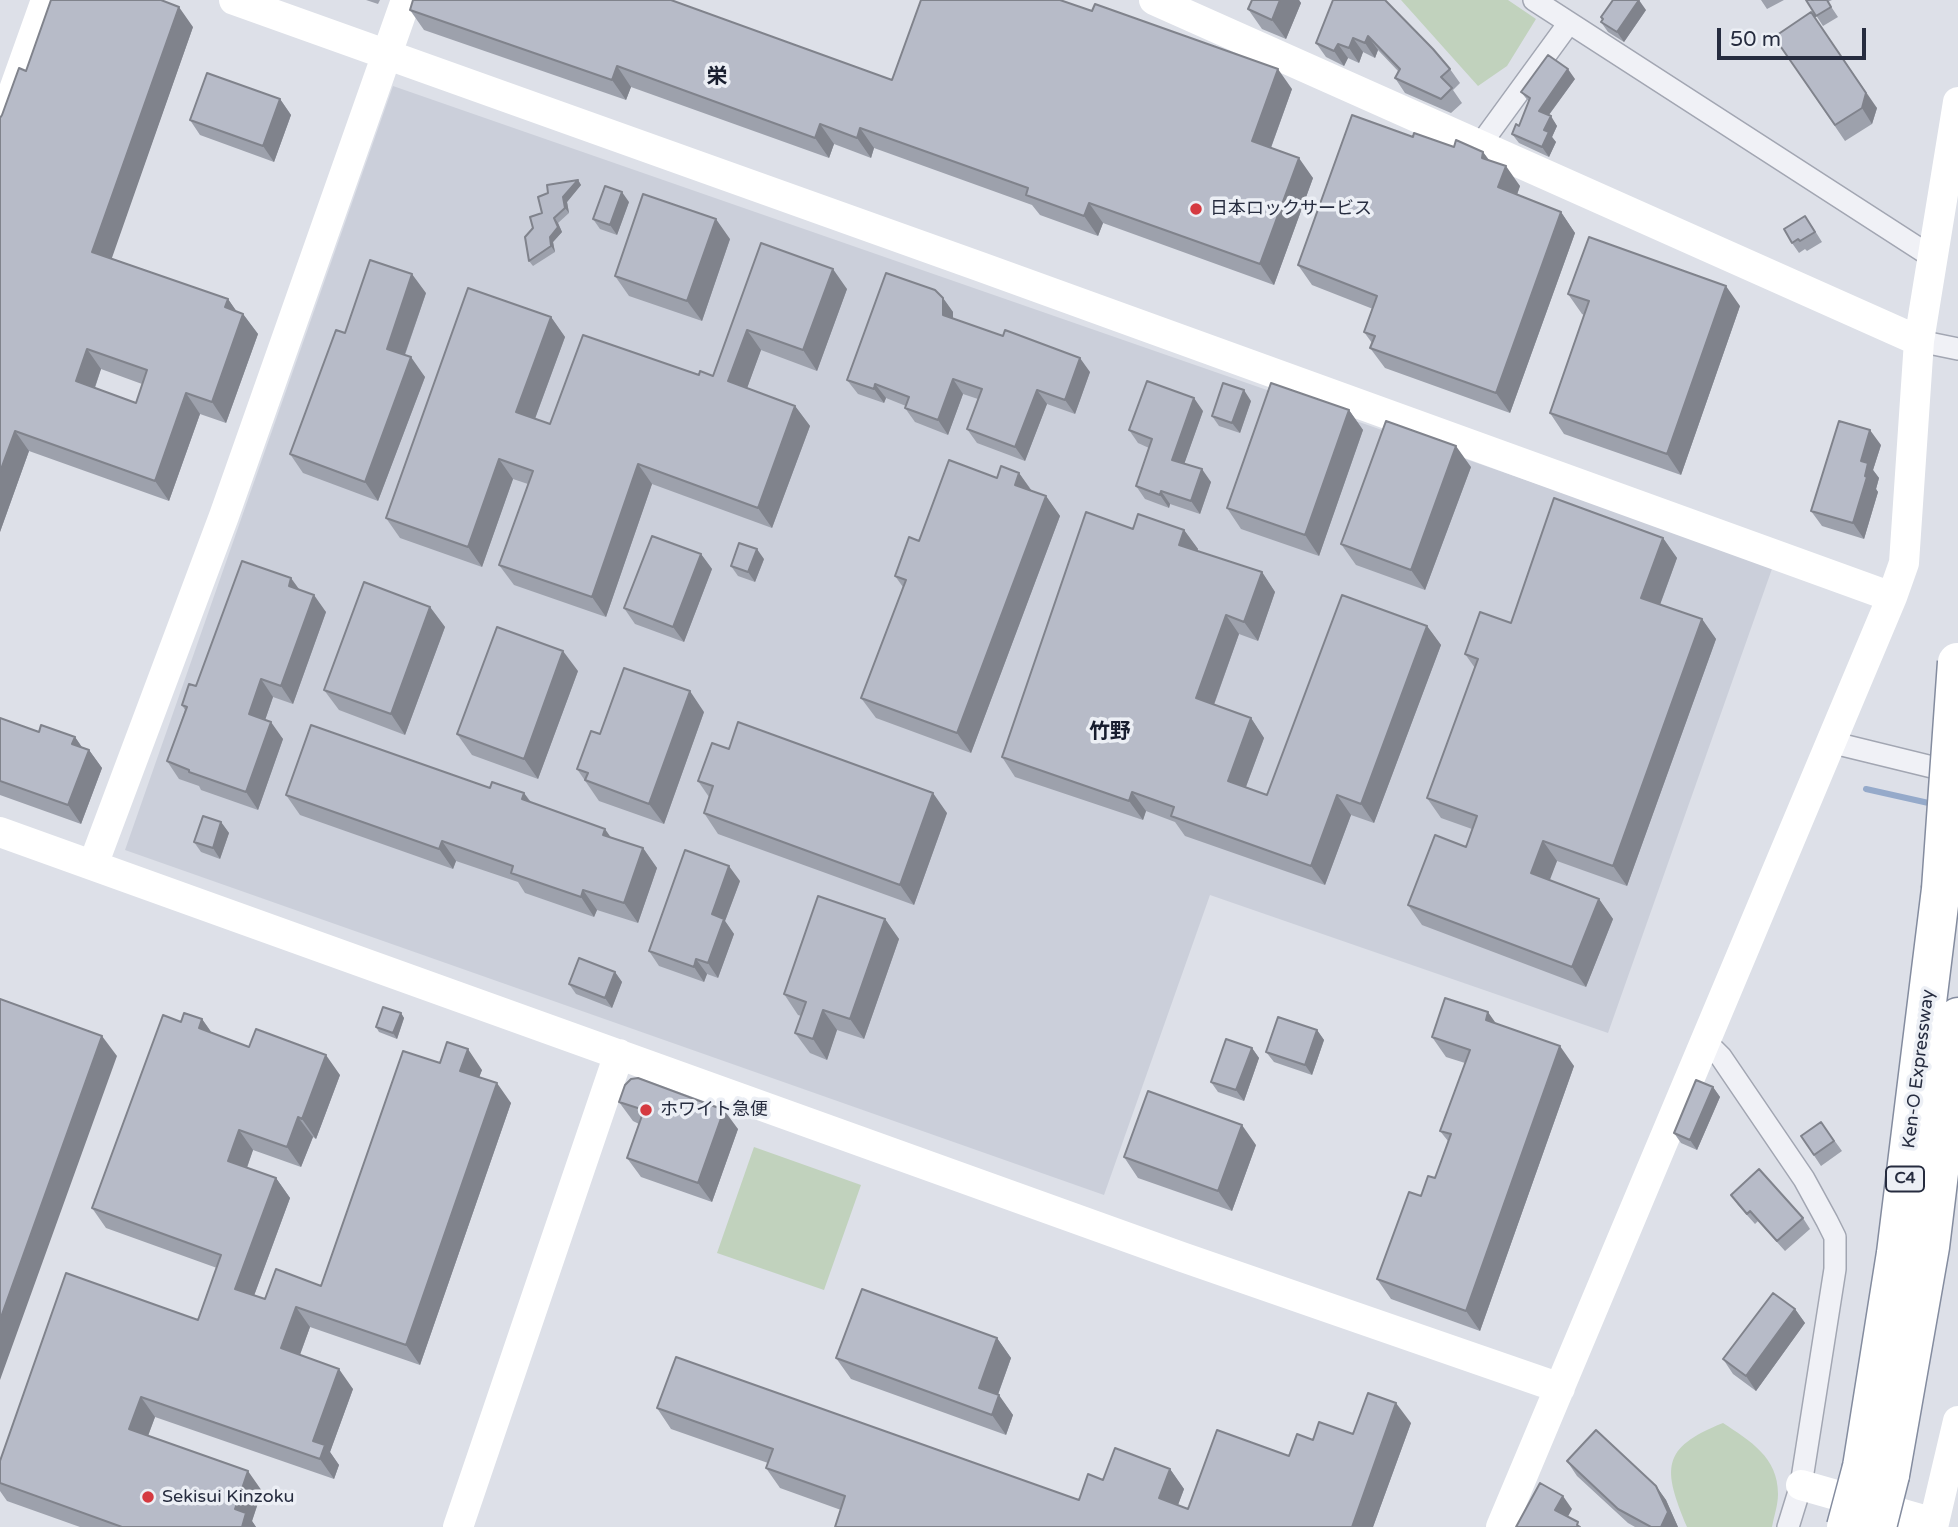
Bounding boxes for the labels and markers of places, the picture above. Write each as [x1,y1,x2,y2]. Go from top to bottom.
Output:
place label: 日本ロックサービス [1210,198,1372,220]
marker: 日本ロックサービス [1188,201,1204,217]
place label: ホワイト急便 [660,1099,768,1121]
marker: ホワイト急便 [638,1102,654,1118]
place label: Sekisui Kinzoku [162,1486,295,1508]
marker: Sekisui Kinzoku [140,1489,156,1505]

